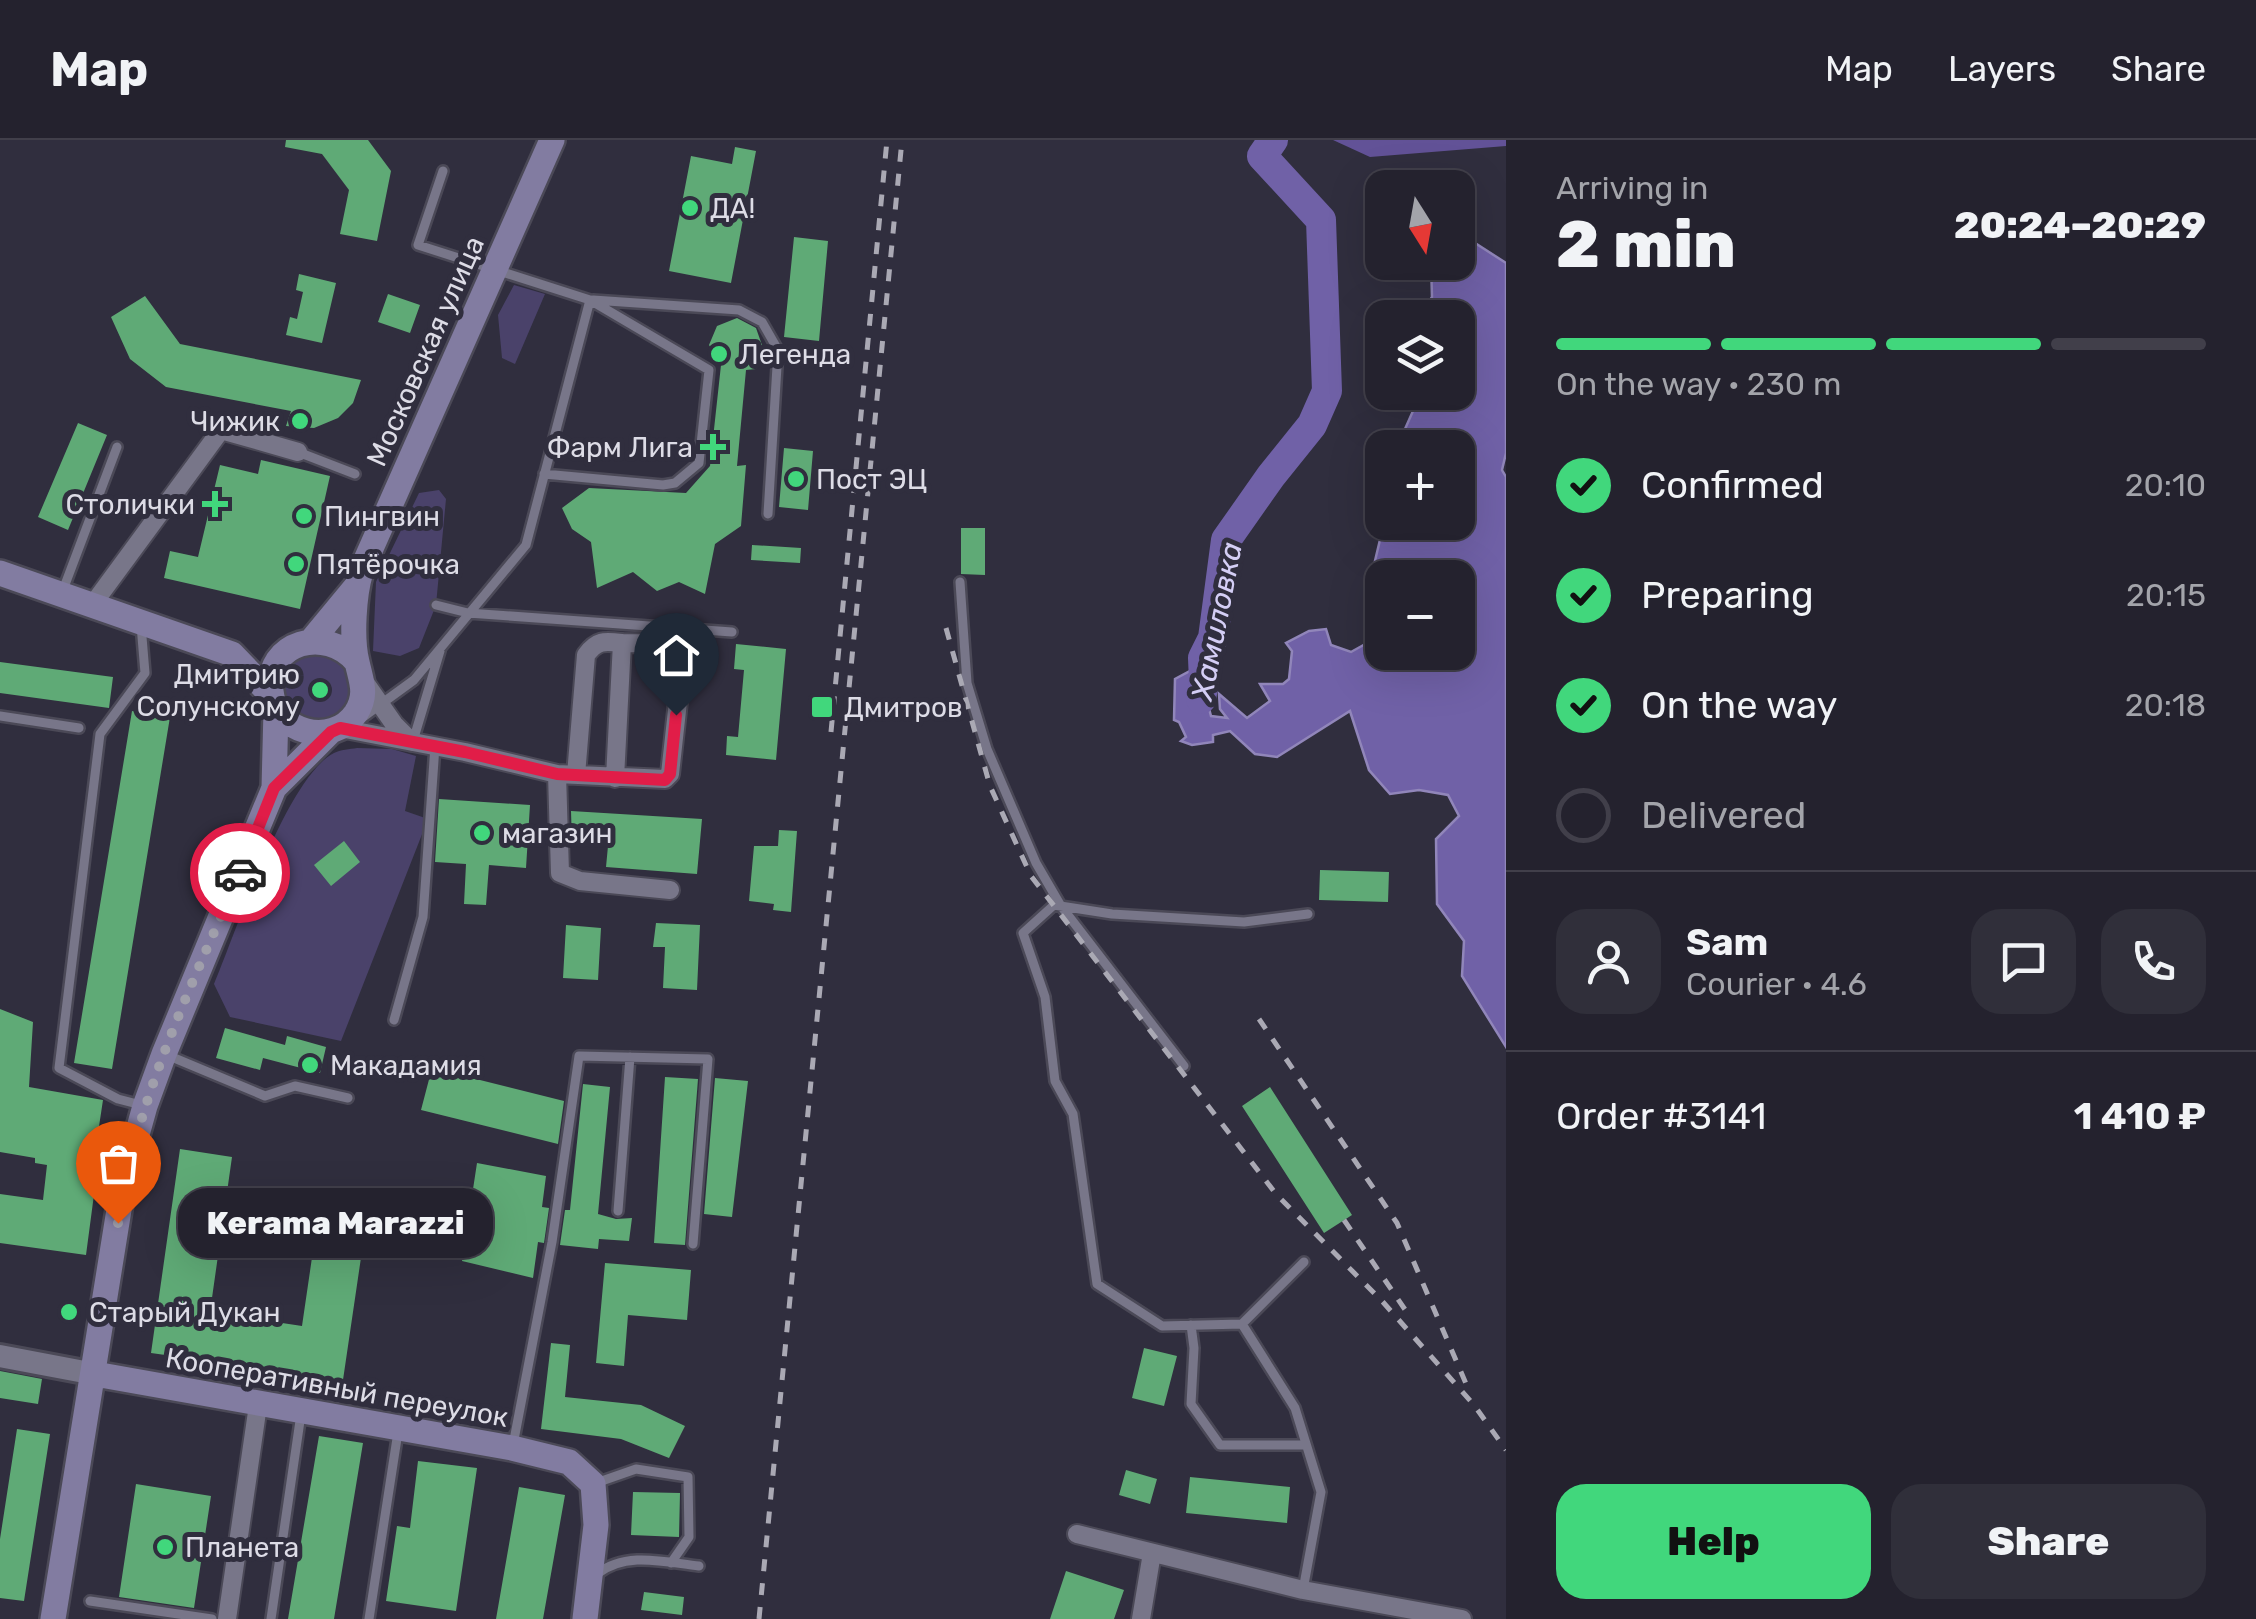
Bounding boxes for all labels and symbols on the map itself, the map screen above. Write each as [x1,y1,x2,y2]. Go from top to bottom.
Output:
north arrow [1365,170,1475,280]
place label: ДА! [710,192,755,225]
marker: ДА! [679,197,701,219]
street label: Московская улица [360,231,491,471]
place label: Легенда [739,338,851,371]
marker: Легенда [708,343,730,365]
place label: Чижик [190,405,280,438]
marker: Чижик [289,410,311,432]
place label: Фарм Лига [547,431,693,464]
marker: Фарм Лига [702,436,724,458]
place label: Пост ЭЦ [816,463,927,496]
marker: Пост ЭЦ [785,468,807,490]
place label: Столички [65,488,195,521]
marker: Столички [204,493,226,515]
place label: Пингвин [324,500,440,533]
marker: Пингвин [293,505,315,527]
water label: Хамиловка [1184,539,1250,705]
place label: Пятёрочка [316,548,460,581]
marker: Пятёрочка [285,553,307,575]
pin [634,613,719,716]
place label: Дмитрию Солунскому [137,658,300,723]
marker: Дмитрию Солунскому [309,679,331,701]
place label: Дмитров [844,691,963,724]
marker: Дмитров [809,694,835,720]
place label: магазин [502,817,613,850]
marker: магазин [471,822,493,844]
courier [190,823,290,923]
place label: Макадамия [330,1049,482,1082]
marker: Макадамия [299,1054,321,1076]
pin [76,1121,161,1224]
callout: Kerama Marazzi [178,1188,493,1258]
place label: Старый Дукан [89,1296,281,1329]
marker: Старый Дукан [58,1301,80,1323]
street label: Кооперативный переулок [163,1341,511,1434]
place label: Планета [185,1531,299,1564]
marker: Планета [154,1536,176,1558]

